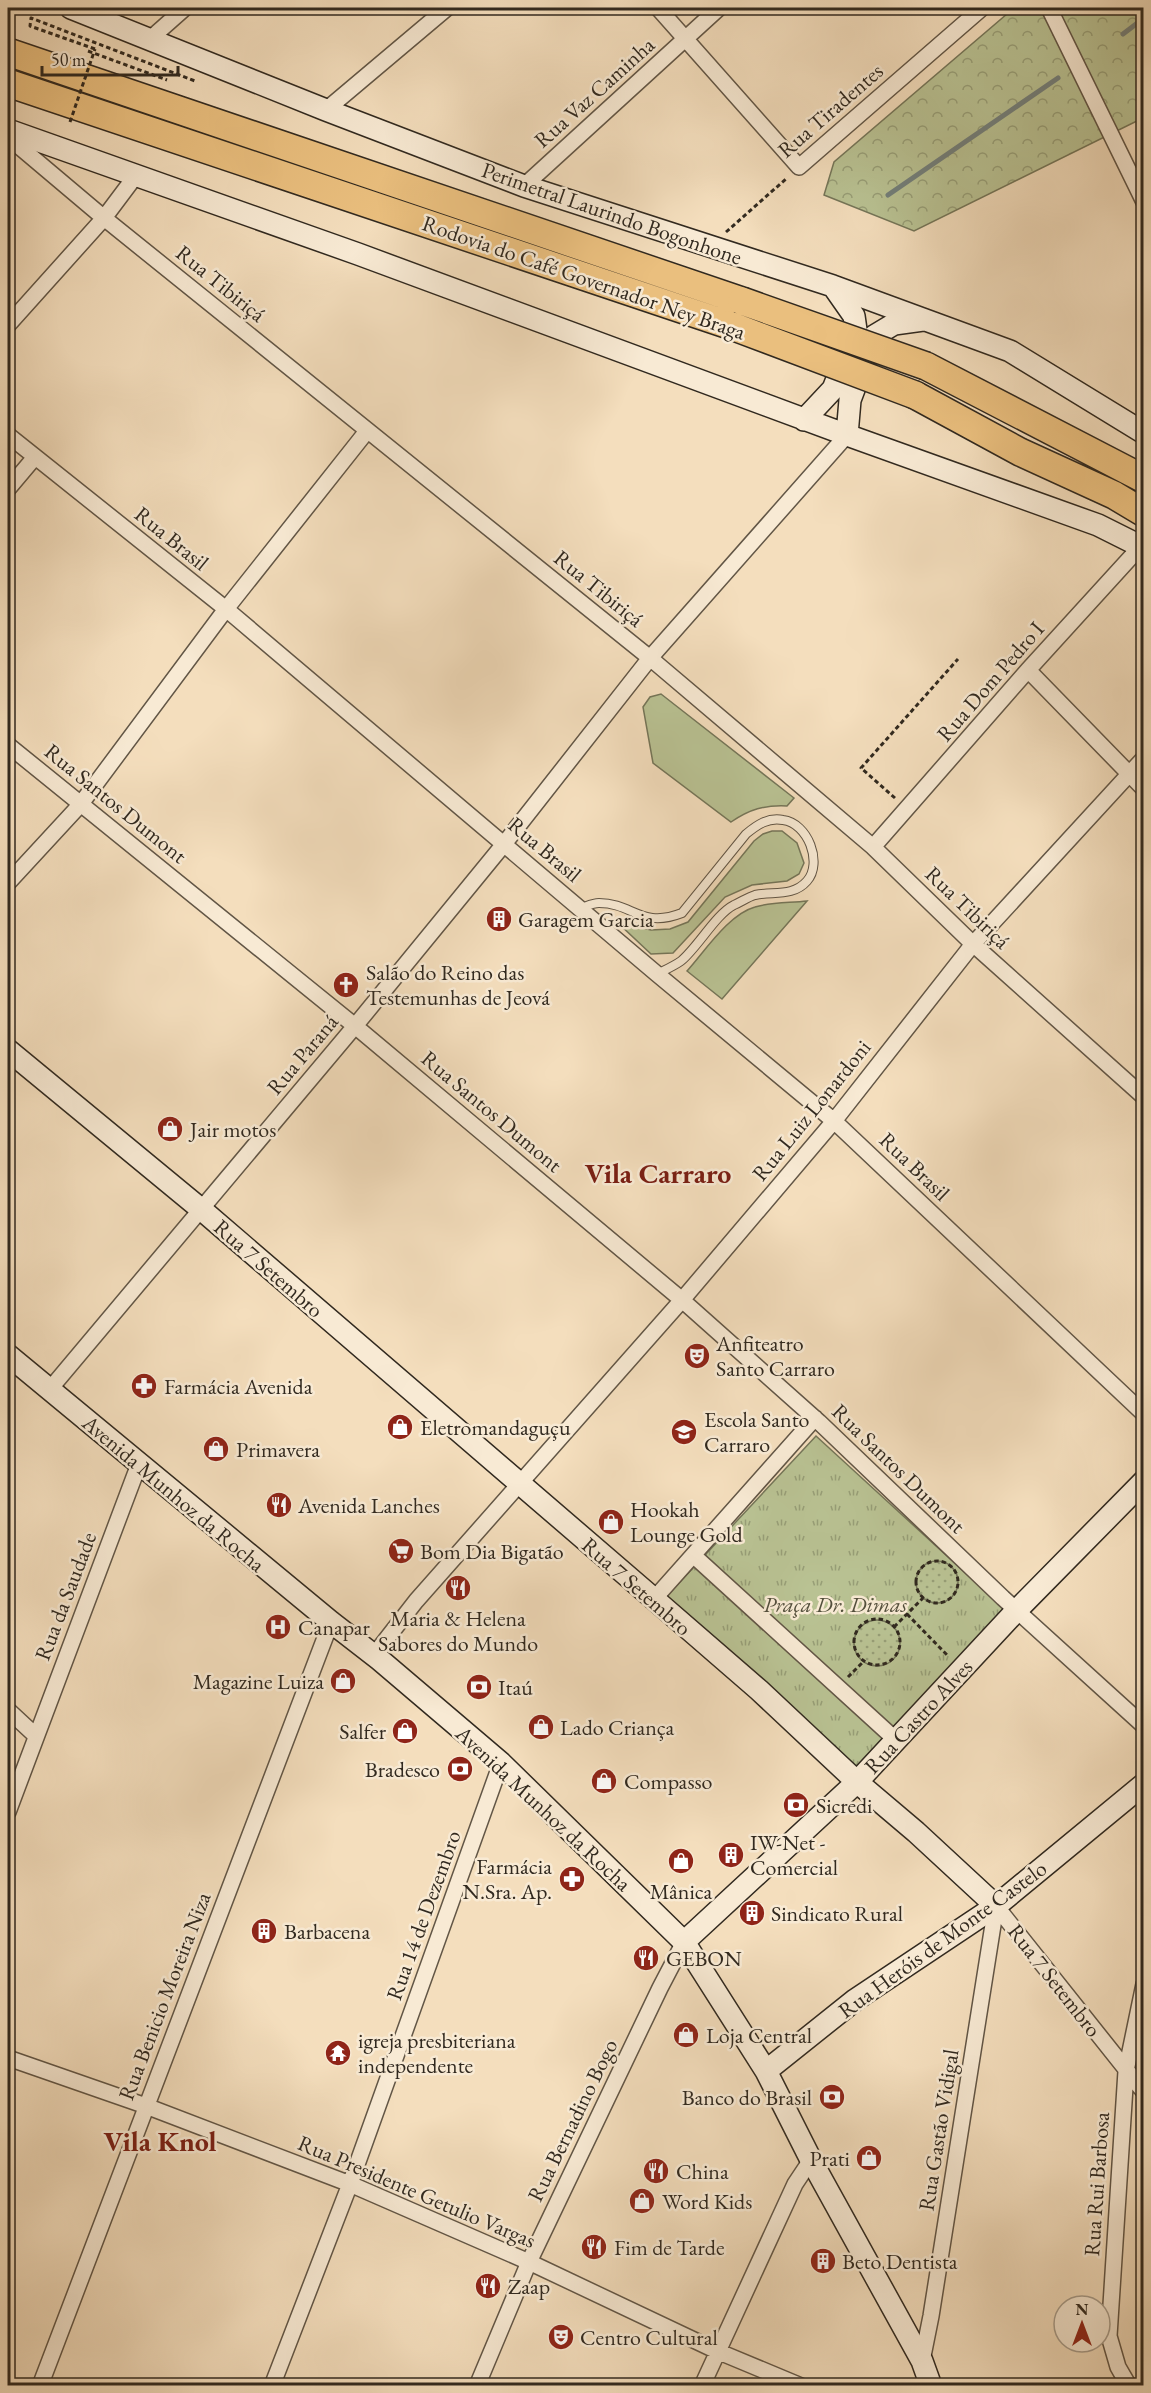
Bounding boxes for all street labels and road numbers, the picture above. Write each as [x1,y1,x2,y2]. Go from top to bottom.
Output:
street label: Rua Vaz Caminha [528,30,661,154]
street label: Rua Tiradentes [772,57,889,164]
street label: Perimetral Laurindo Bogonhone [478,155,746,272]
street label: Rodovia do Café Governador Ney Braga [418,208,749,347]
street label: Rua Tibiriçá [170,238,272,329]
street label: Rua Brasil [129,500,215,577]
street label: Rua Tibiriçá [548,543,650,634]
street label: Rua Dom Pedro I [930,615,1051,747]
street label: Rua Santos Dumont [39,737,193,870]
street label: Rua Brasil [502,810,587,889]
street label: Rua Tibiriçá [919,860,1017,955]
street label: Rua Paraná [260,1008,345,1101]
street label: Rua Luiz Lonardoni [746,1034,877,1187]
street label: Rua Santos Dumont [415,1044,568,1179]
street label: Rua Brasil [873,1126,956,1207]
street label: Rua 7 Setembro [208,1213,330,1324]
street label: Rua Santos Dumont [826,1397,972,1540]
street label: Avenida Munhoz da Rocha [75,1408,271,1579]
street label: Rua da Saudade [28,1528,103,1664]
street label: Rua 7 Setembro [576,1531,698,1642]
street label: Rua Castro Alves [858,1653,979,1780]
street label: Avenida Munhoz da Rocha [449,1719,638,1898]
street label: Rua 14 de Dezembro [379,1826,468,2004]
street label: Rua Heróis de Monte Castelo [832,1854,1052,2025]
street label: Rua Benicio Moreira Niza [111,1888,218,2104]
street label: Rua 7 Setembro [1001,1918,1108,2043]
street label: Rua Bernadino Bogo [521,2034,624,2206]
street label: Rua Gastão Vidigal [911,2047,966,2213]
street label: Rua Rui Barbosa [1077,2111,1116,2257]
street label: Rua Presidente Getulio Vargas [294,2128,540,2255]

